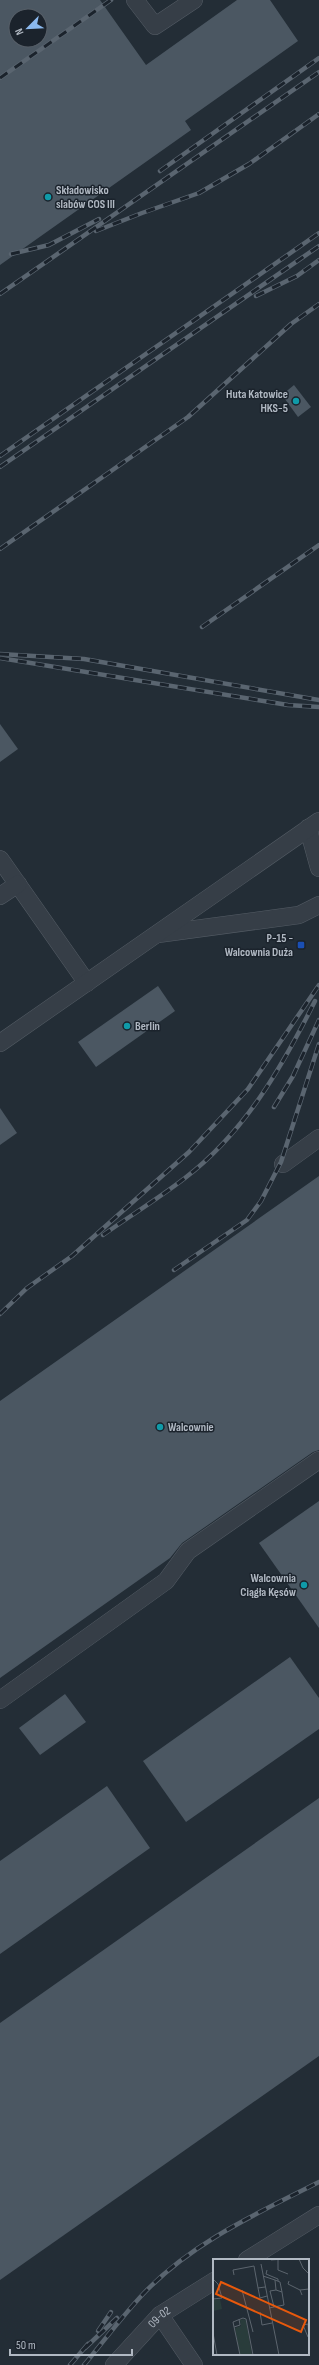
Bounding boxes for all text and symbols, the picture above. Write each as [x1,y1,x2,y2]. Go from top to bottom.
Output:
north arrow [8,8,48,48]
text: N [12,26,26,37]
place label: Składowisko slabów COS III [56,183,115,212]
marker: Składowisko slabów COS III [43,192,53,202]
place label: Huta Katowice HKS-5 [226,387,288,416]
marker: Huta Katowice HKS-5 [291,396,301,406]
place label: P-15 - Walcownia Duża [225,931,293,960]
marker: P-15 - Walcownia Duża [296,940,306,950]
place label: Berlin [135,1019,160,1034]
marker: Berlin [122,1021,132,1031]
place label: Walcownie [168,1420,214,1435]
marker: Walcownie [155,1422,165,1432]
place label: Walcownia Ciągła Kęsów [240,1571,297,1600]
marker: Walcownia Ciągła Kęsów [299,1580,309,1590]
inset map [213,2259,309,2355]
street label: 09-02 [145,2303,173,2331]
scale bar [10,2331,132,2357]
text: 50 m [16,2338,36,2353]

